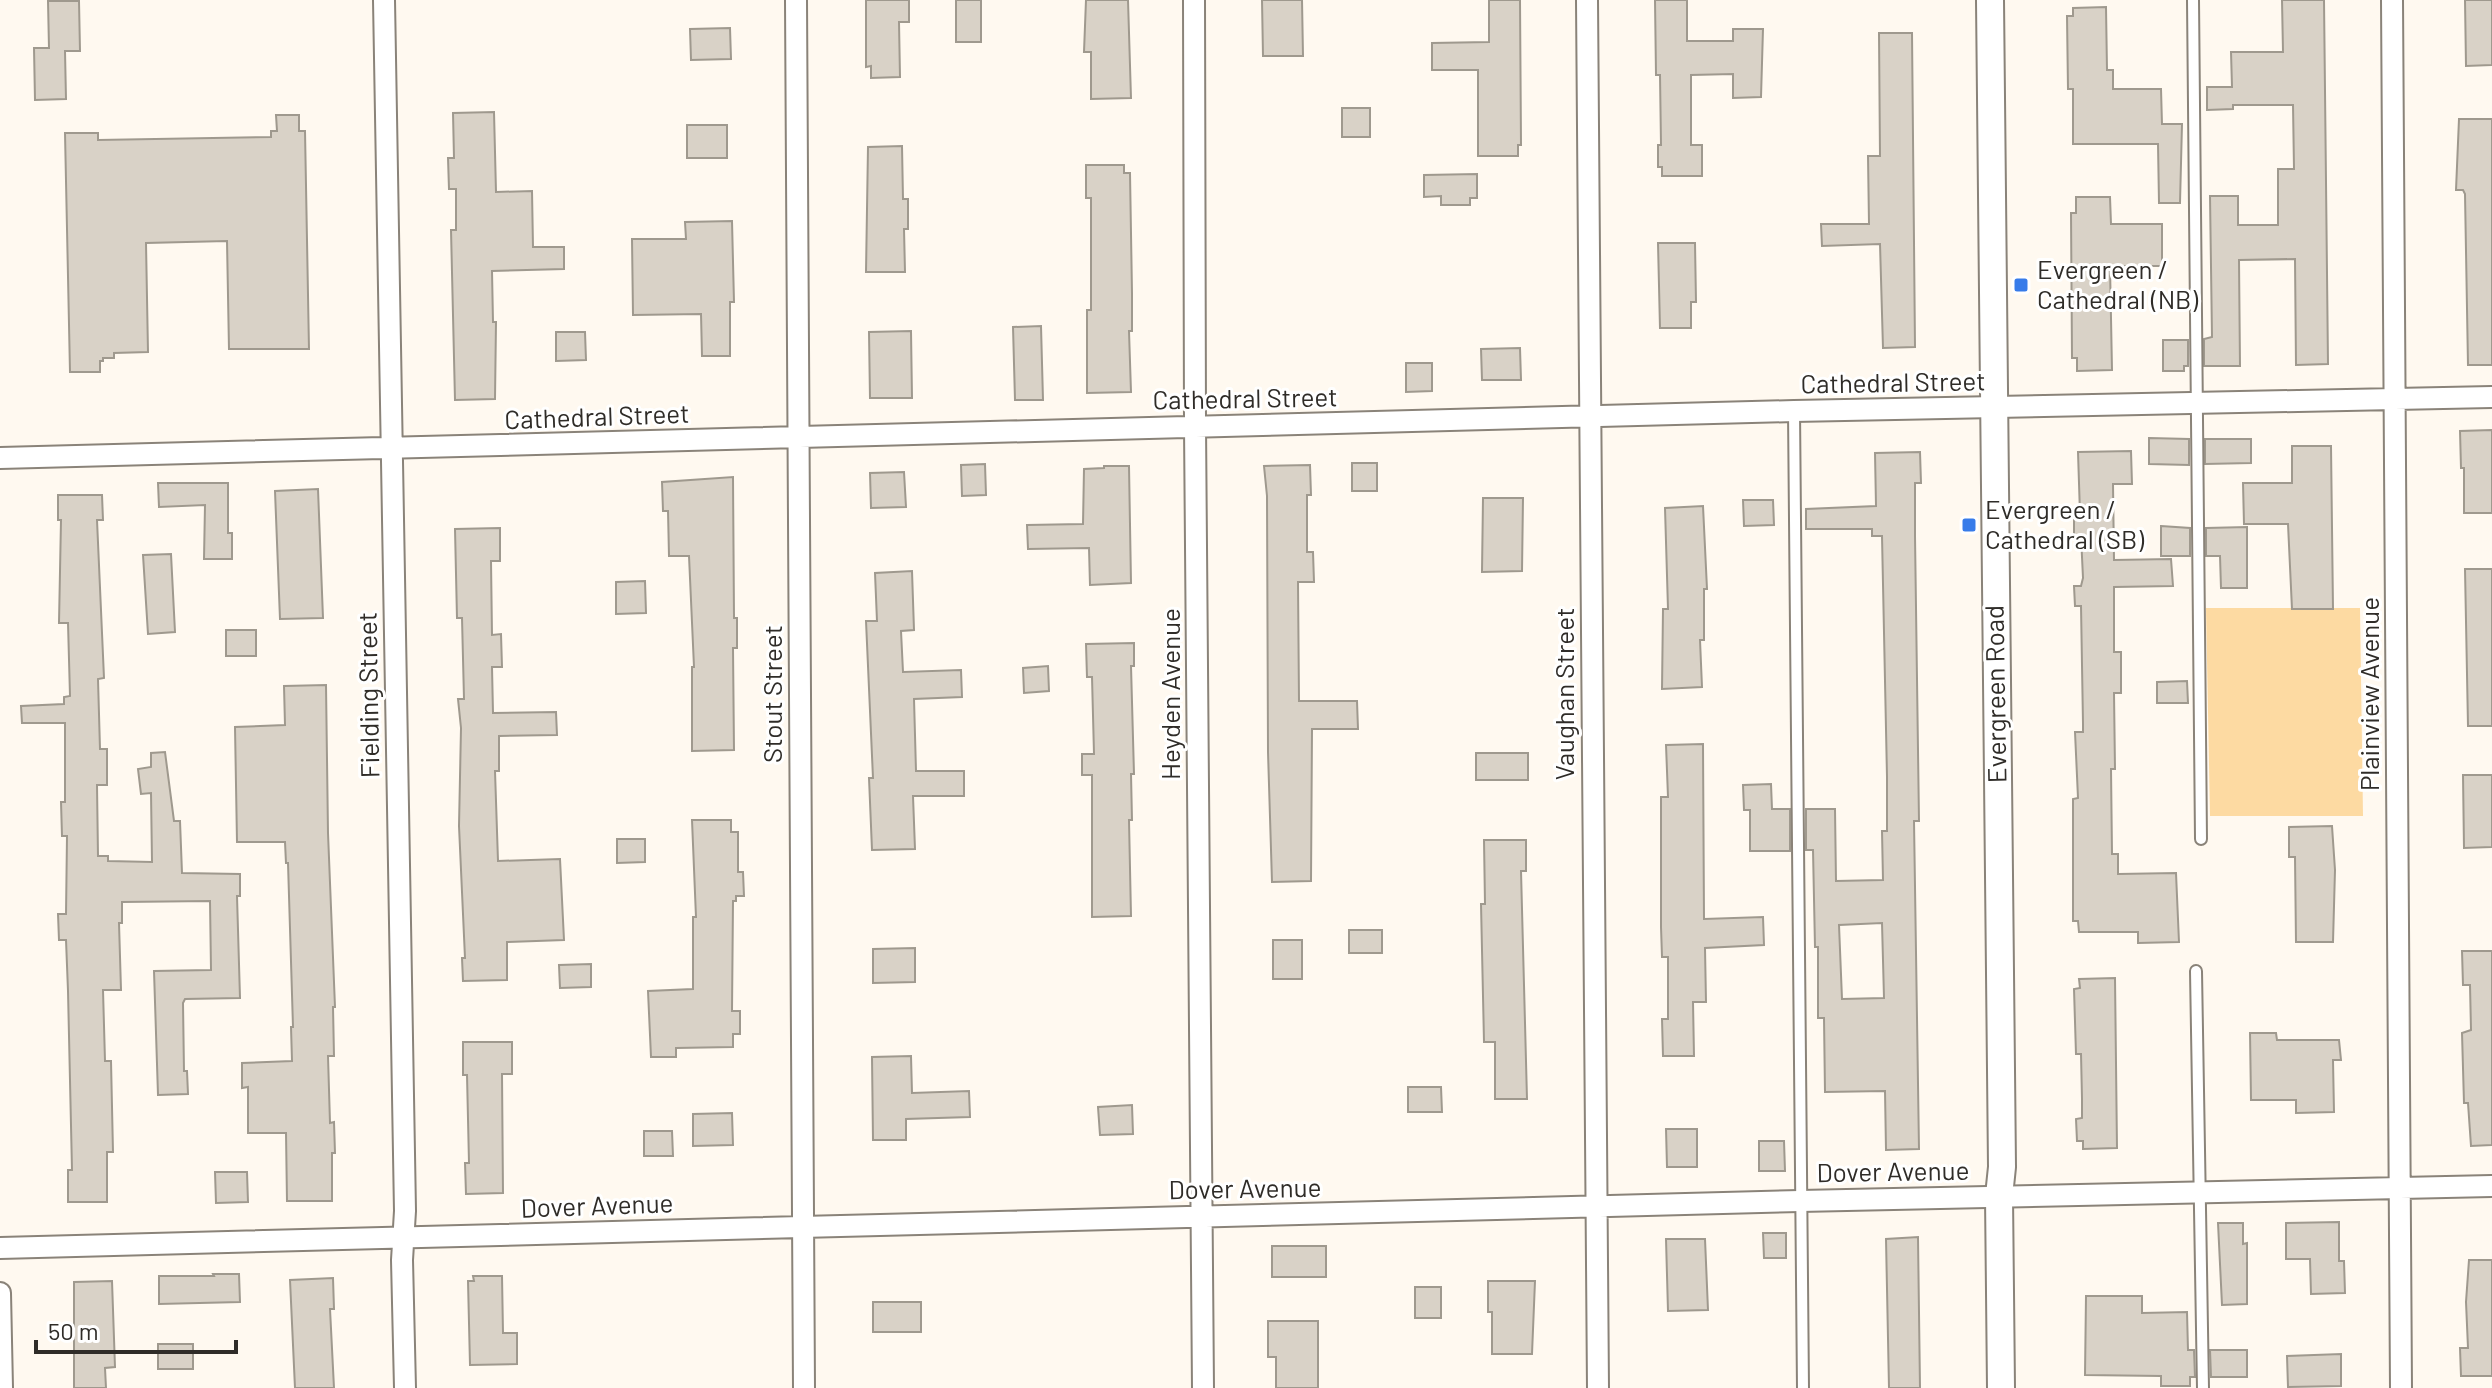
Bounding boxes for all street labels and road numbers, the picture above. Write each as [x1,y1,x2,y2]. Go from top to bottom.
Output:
street label: Cathedral Street [1800,364,1986,399]
street label: Cathedral Street [1152,380,1338,415]
street label: Cathedral Street [504,397,690,434]
street label: Plainview Avenue [2353,597,2384,791]
street label: Evergreen Road [1977,605,2012,783]
street label: Heyden Avenue [1154,608,1185,780]
street label: Vaughan Street [1548,608,1579,780]
street label: Fielding Street [351,612,384,778]
street label: Stout Street [756,625,787,763]
street label: Dover Avenue [1816,1154,1970,1187]
street label: Dover Avenue [1168,1171,1322,1204]
street label: Dover Avenue [520,1186,674,1223]

